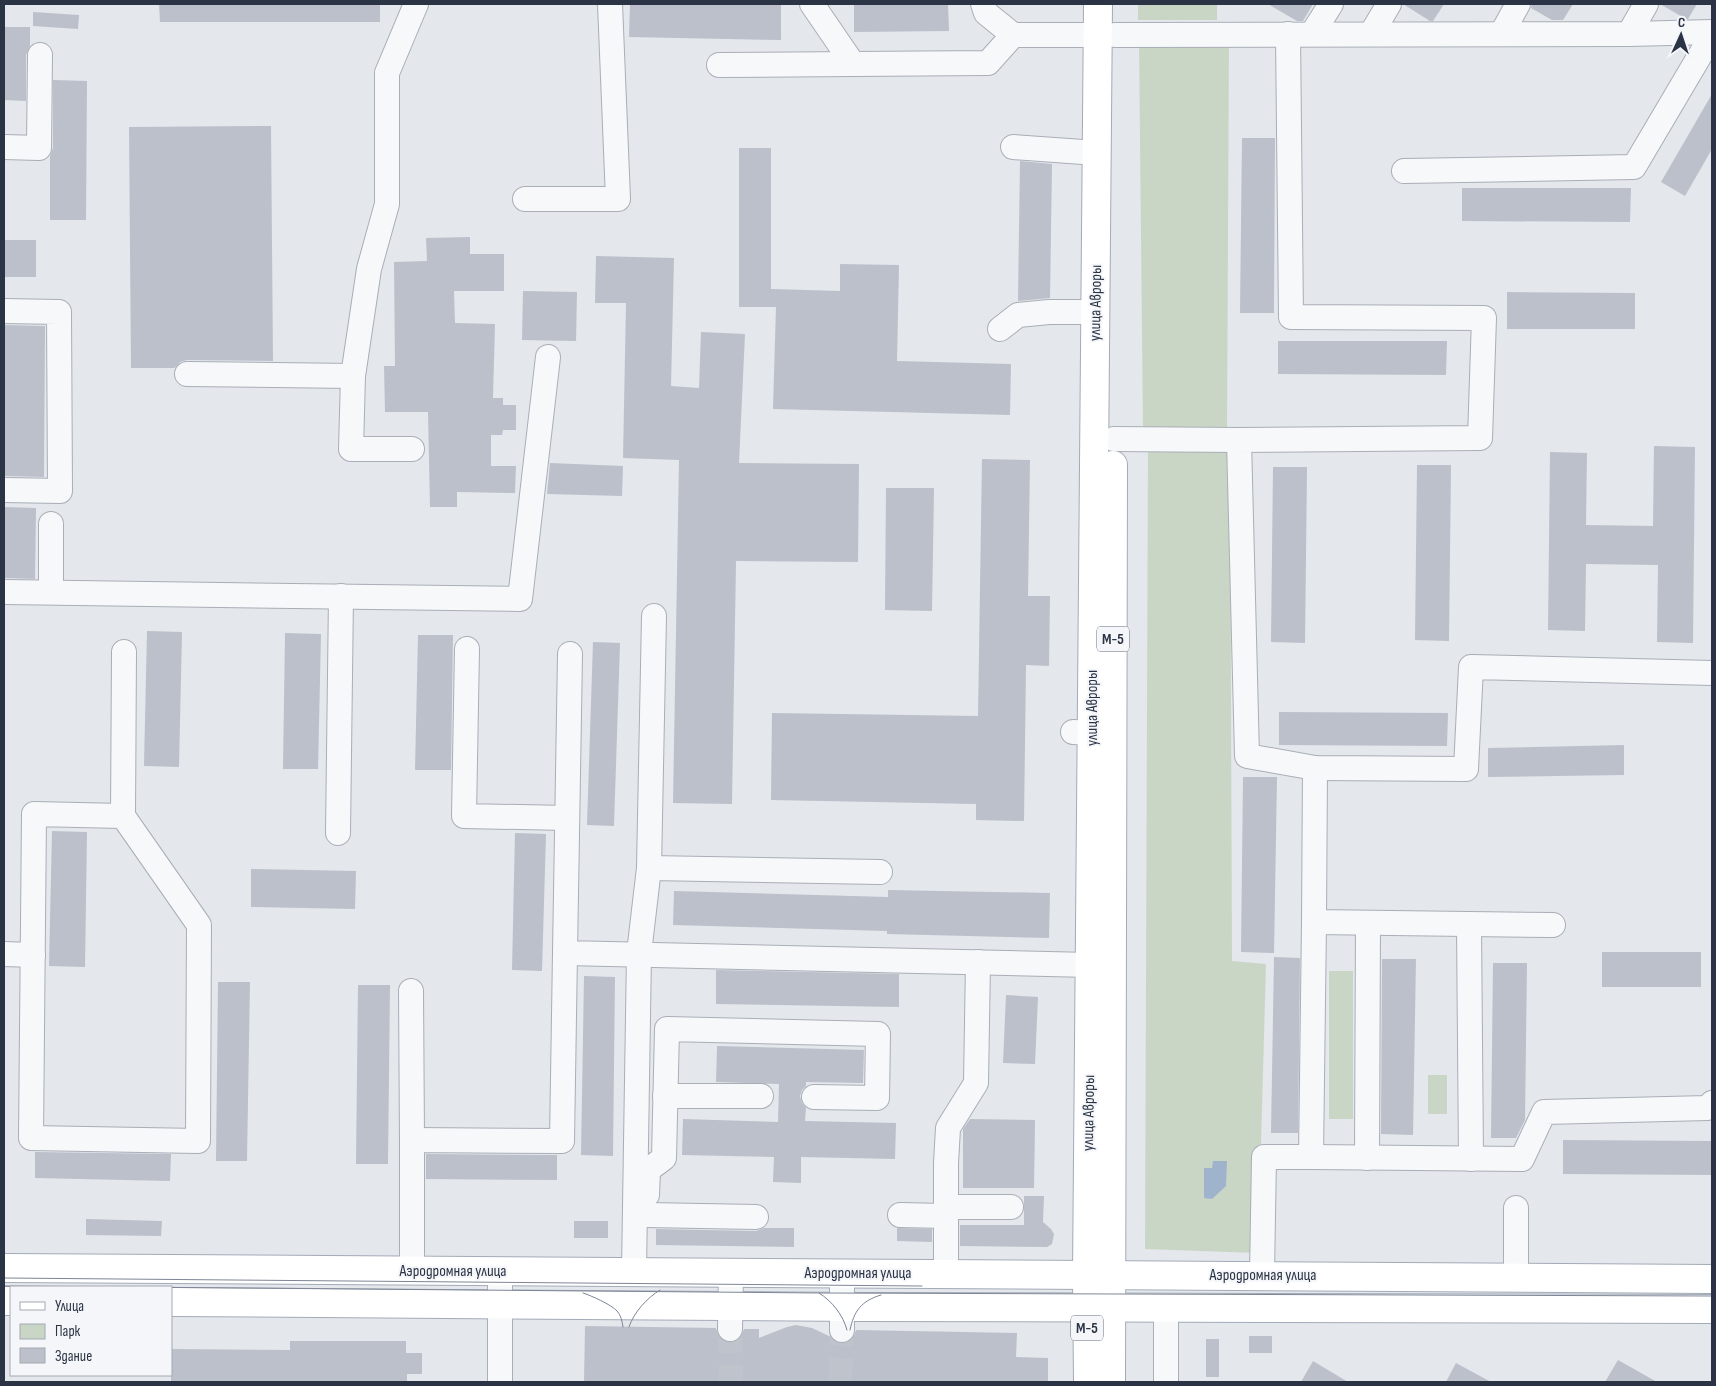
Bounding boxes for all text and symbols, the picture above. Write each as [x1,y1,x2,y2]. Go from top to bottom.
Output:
north arrow [1656,10,1706,60]
text: С [1678,14,1686,31]
street label: улица Авроры [1086,265,1106,341]
road number: М-5 [1097,626,1129,652]
street label: улица Авроры [1083,670,1102,746]
street label: улица Авроры [1079,1075,1099,1151]
street label: Аэродромная улица [399,1262,507,1281]
street label: Аэродромная улица [804,1264,912,1283]
street label: Аэродромная улица [1209,1266,1317,1285]
legend [10,1286,172,1376]
text: Улица [55,1297,84,1316]
road number: М-5 [1071,1316,1103,1340]
text: Парк [55,1322,81,1341]
text: Здание [55,1347,92,1366]

